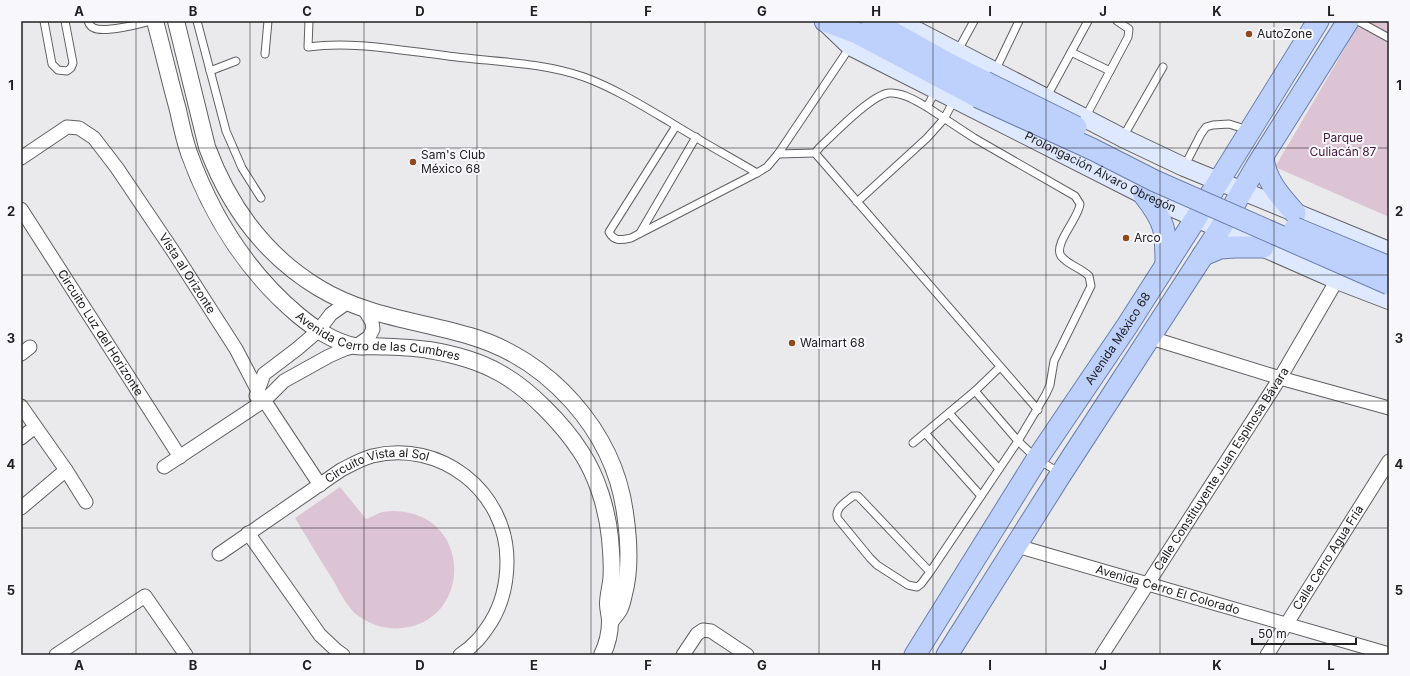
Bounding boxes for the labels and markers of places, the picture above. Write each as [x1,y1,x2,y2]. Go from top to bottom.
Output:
place label: AutoZone [1257,26,1312,41]
marker: AutoZone [1244,29,1254,39]
place label: Sam's Club México 68 [421,147,485,176]
marker: Sam's Club México 68 [408,157,418,167]
place label: Arco [1134,230,1161,245]
marker: Arco [1121,233,1131,243]
place label: Walmart 68 [800,335,865,350]
marker: Walmart 68 [787,338,797,348]

